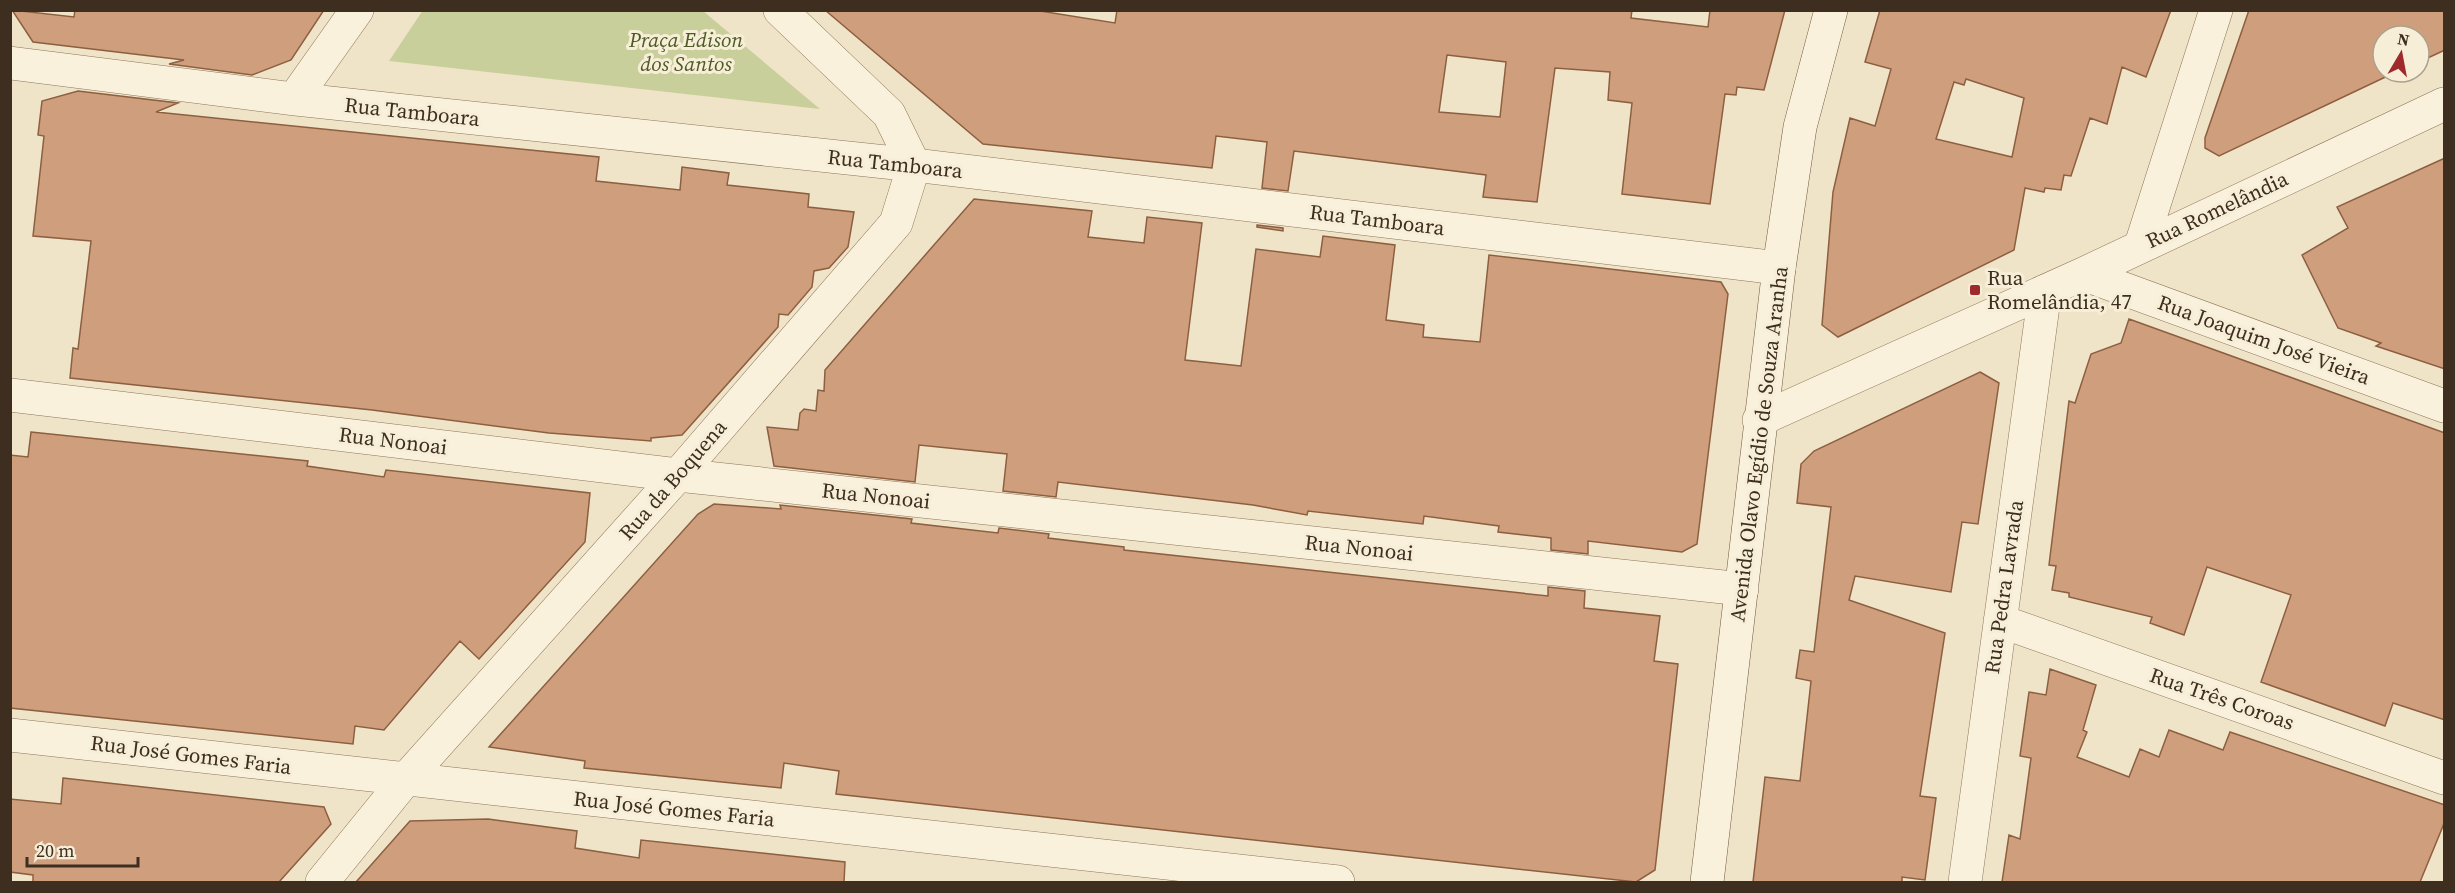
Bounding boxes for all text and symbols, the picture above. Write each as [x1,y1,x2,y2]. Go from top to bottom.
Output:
north arrow [2371,24,2431,84]
park label: Praça Edison dos Santos [628,25,743,78]
text: N [2396,27,2412,51]
street label: Rua Tamboara [343,90,481,133]
street label: Rua Tamboara [826,142,964,185]
street label: Rua Romelândia [2141,164,2293,255]
street label: Rua Tamboara [1308,197,1446,242]
place label: Rua Romelândia, 47 [1987,263,2132,316]
street label: Avenida Olavo Egídio de Souza Aranha [1722,264,1795,623]
marker: Rua Romelândia, 47 [1968,283,1982,297]
street label: Rua Joaquim José Vieira [2154,288,2375,392]
street label: Rua da Boquena [612,413,733,546]
street label: Rua Nonoai [337,419,449,462]
street label: Rua Nonoai [820,475,932,516]
street label: Rua Pedra Lavrada [1977,498,2030,676]
street label: Rua Nonoai [1303,527,1415,568]
street label: Rua Três Coroas [2146,660,2298,737]
street label: Rua José Gomes Faria [89,728,293,781]
street label: Rua José Gomes Faria [572,784,776,834]
scale bar [27,830,138,868]
text: 20 m [36,838,74,863]

